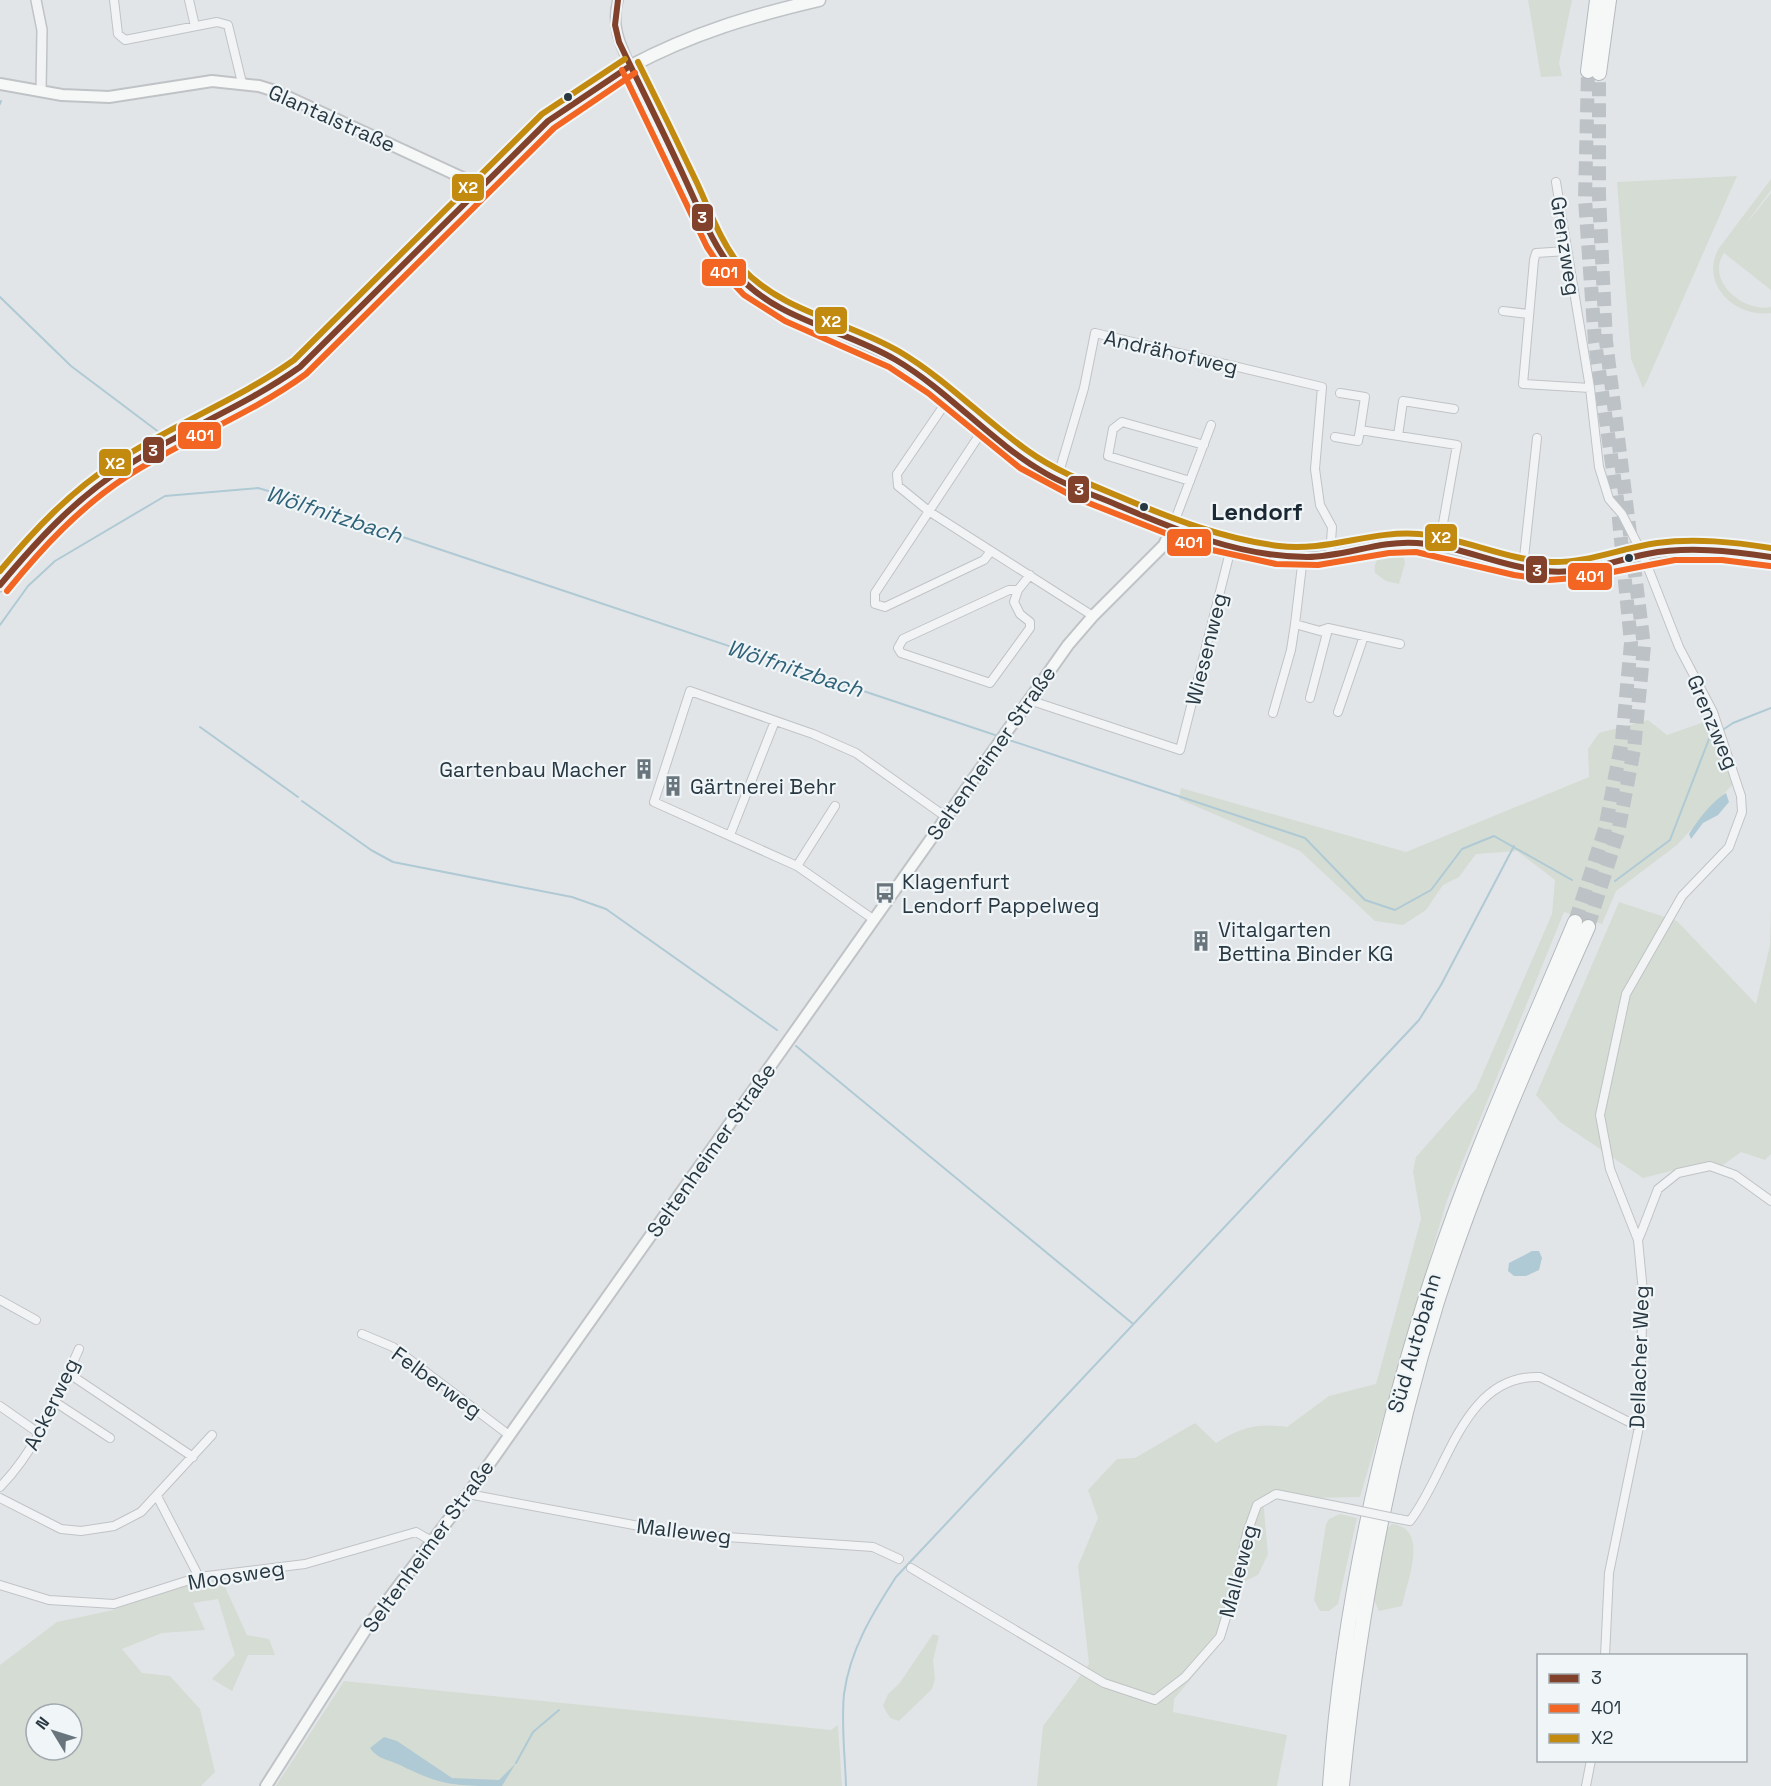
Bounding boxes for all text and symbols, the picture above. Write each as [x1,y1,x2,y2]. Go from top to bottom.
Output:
street label: Glantalstraße [264,78,400,158]
unlabelled marker [562,91,574,103]
line badge: X2 [451,173,485,202]
text: X2 [458,177,478,198]
street label: Grenzweg [1545,194,1587,298]
line badge: 3 [691,203,714,232]
text: 3 [697,207,707,228]
line badge: 401 [701,258,747,287]
text: 401 [710,262,738,283]
line badge: X2 [814,306,848,335]
text: X2 [821,311,841,332]
street label: Andrähofweg [1101,323,1241,381]
line badge: 401 [177,421,222,450]
text: 401 [186,425,214,446]
line badge: 3 [142,436,165,464]
text: 3 [148,440,158,461]
line badge: X2 [98,448,132,477]
text: X2 [105,453,125,474]
line badge: 3 [1067,475,1090,504]
water label: Wölfnitzbach [262,479,406,549]
text: 3 [1074,479,1084,500]
district label: Lendorf [1211,496,1303,527]
unlabelled marker [1138,501,1150,513]
line badge: X2 [1424,523,1458,552]
text: X2 [1431,527,1451,548]
line badge: 401 [1166,528,1212,557]
text: 401 [1175,532,1203,553]
unlabelled marker [1623,552,1635,564]
line badge: 3 [1525,555,1548,584]
text: 3 [1532,560,1542,581]
line badge: 401 [1567,562,1613,591]
text: 401 [1576,566,1604,587]
street label: Wiesenweg [1179,590,1233,708]
water label: Wölfnitzbach [723,633,867,703]
street label: Seltenheimer Straße [921,660,1061,846]
street label: Grenzweg [1681,671,1745,773]
place label: Gartenbau Macher [439,756,627,783]
building icon: Gartenbau Macher [632,757,656,781]
place label: Gärtnerei Behr [690,773,837,800]
building icon: Gärtnerei Behr [661,774,685,798]
place label: Klagenfurt Lendorf Pappelweg [902,868,1099,919]
bus stop icon: Klagenfurt Lendorf Pappelweg [873,881,897,905]
place label: Vitalgarten Bettina Binder KG [1218,916,1393,967]
building icon: Vitalgarten Bettina Binder KG [1189,929,1213,953]
street label: Seltenheimer Straße [641,1057,781,1243]
street label: Süd Autobahn [1381,1270,1447,1416]
street label: Dellacher Weg [1623,1285,1655,1429]
street label: Felberweg [387,1340,487,1424]
street label: Ackerweg [17,1353,85,1455]
street label: Seltenheimer Straße [356,1454,500,1638]
street label: Malleweg [635,1512,733,1550]
street label: Malleweg [1213,1521,1263,1621]
street label: Moosweg [186,1554,286,1596]
legend [1537,1654,1747,1762]
text: 3 [1591,1666,1602,1689]
text: 401 [1591,1696,1621,1719]
north arrow [24,1702,84,1762]
text: N [31,1712,54,1734]
text: X2 [1591,1726,1613,1749]

